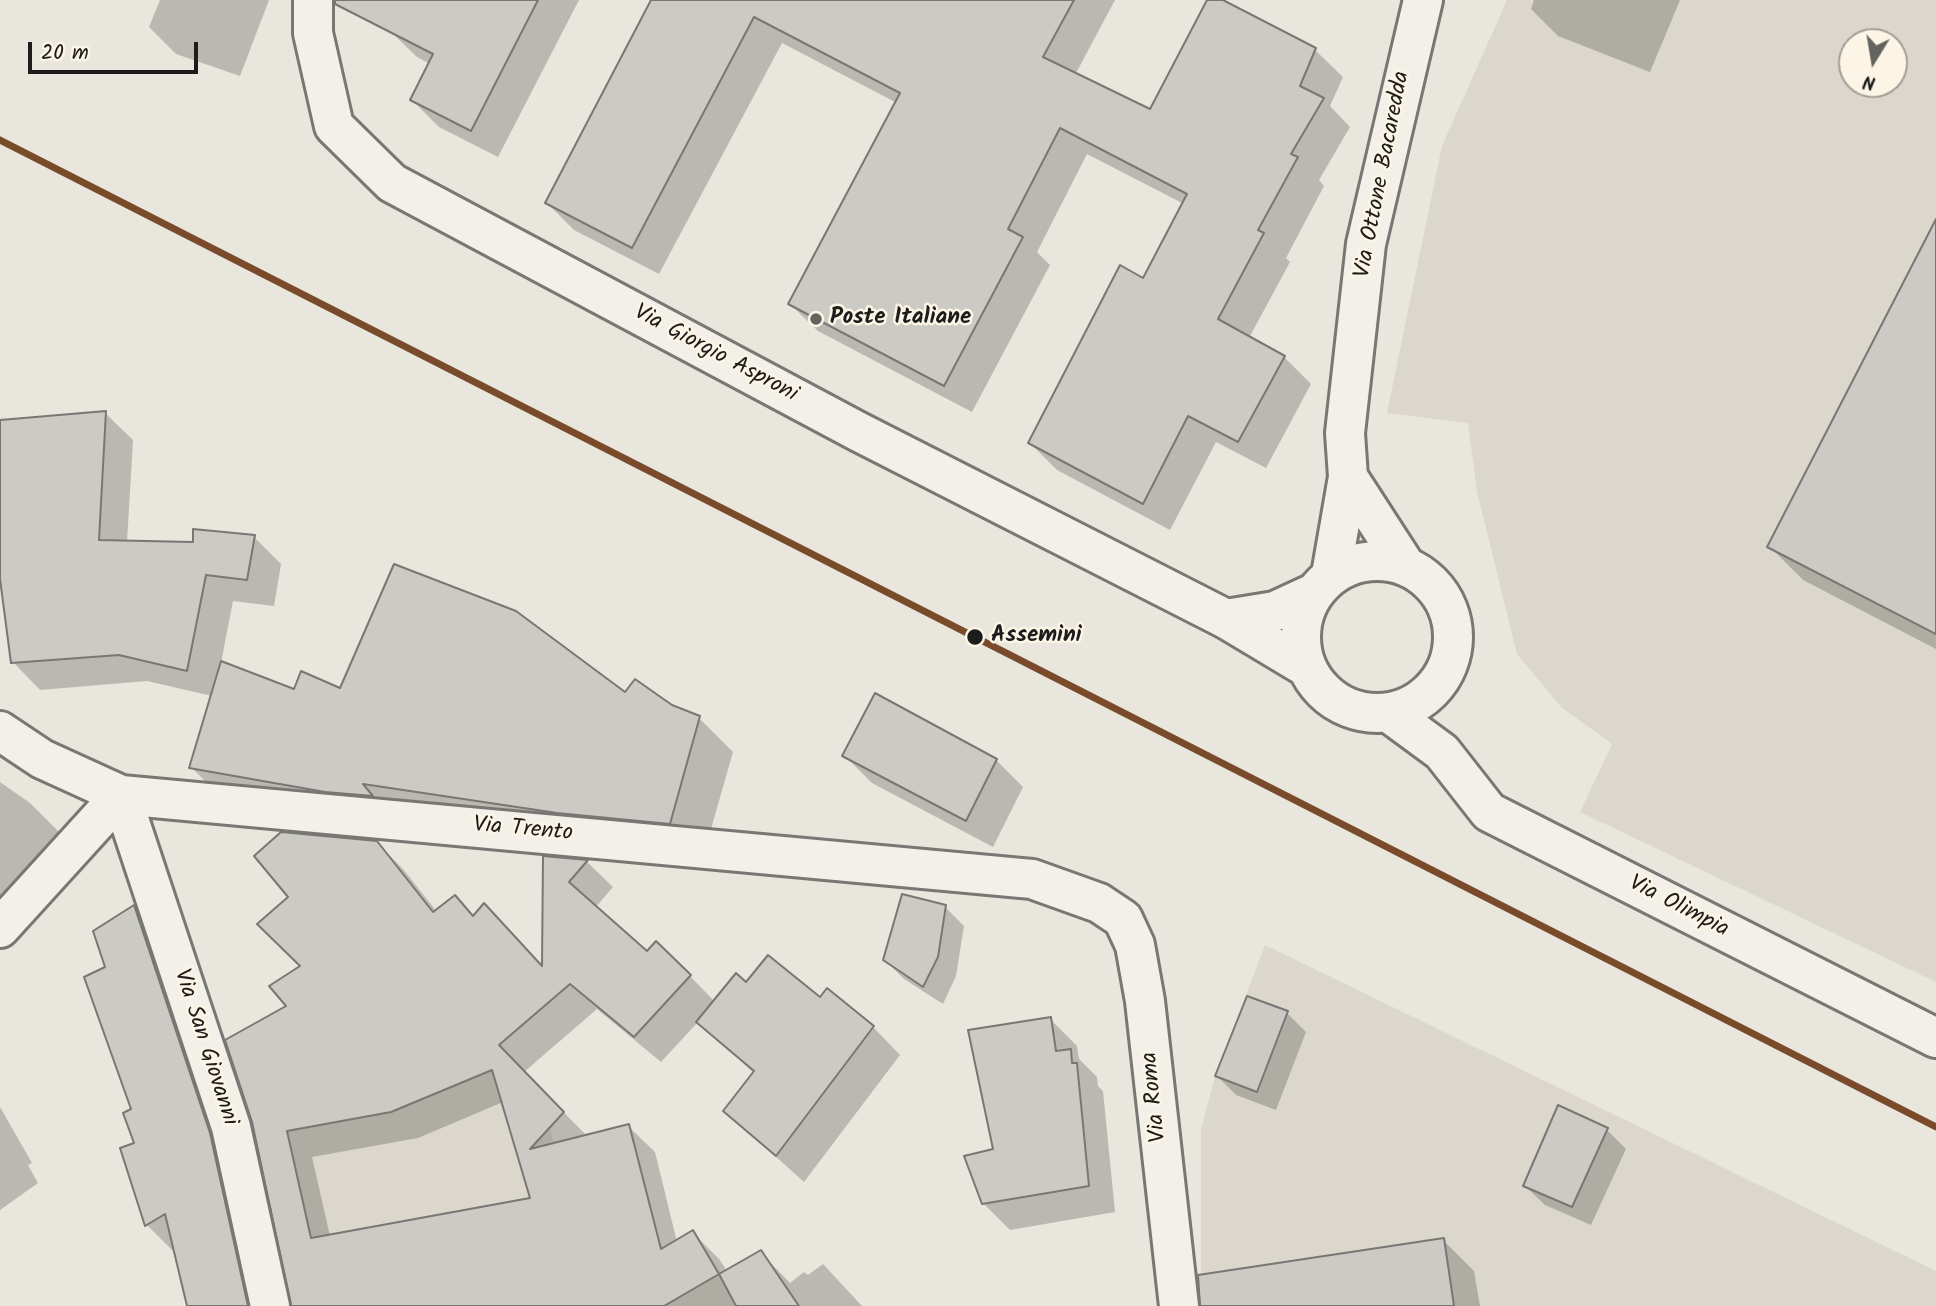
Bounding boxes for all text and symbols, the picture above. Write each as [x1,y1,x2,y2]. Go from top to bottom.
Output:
scale bar [32,28,201,72]
north arrow [1838,28,1908,98]
text: 20 m [41,37,89,70]
text: N [1861,66,1878,98]
street label: Via Ottone Bacaredda [1350,69,1418,281]
street label: Via Giorgio Asproni [628,300,802,410]
place label: Poste Italiane [830,305,971,333]
marker: Poste Italiane [808,311,824,327]
place label: Assemini [991,623,1082,651]
marker: Assemini [965,627,985,647]
street label: Via Trento [472,813,574,849]
street label: Via Olimpia [1623,871,1733,945]
street label: Via San Giovanni [166,966,242,1130]
street label: Via Roma [1138,1050,1174,1144]

